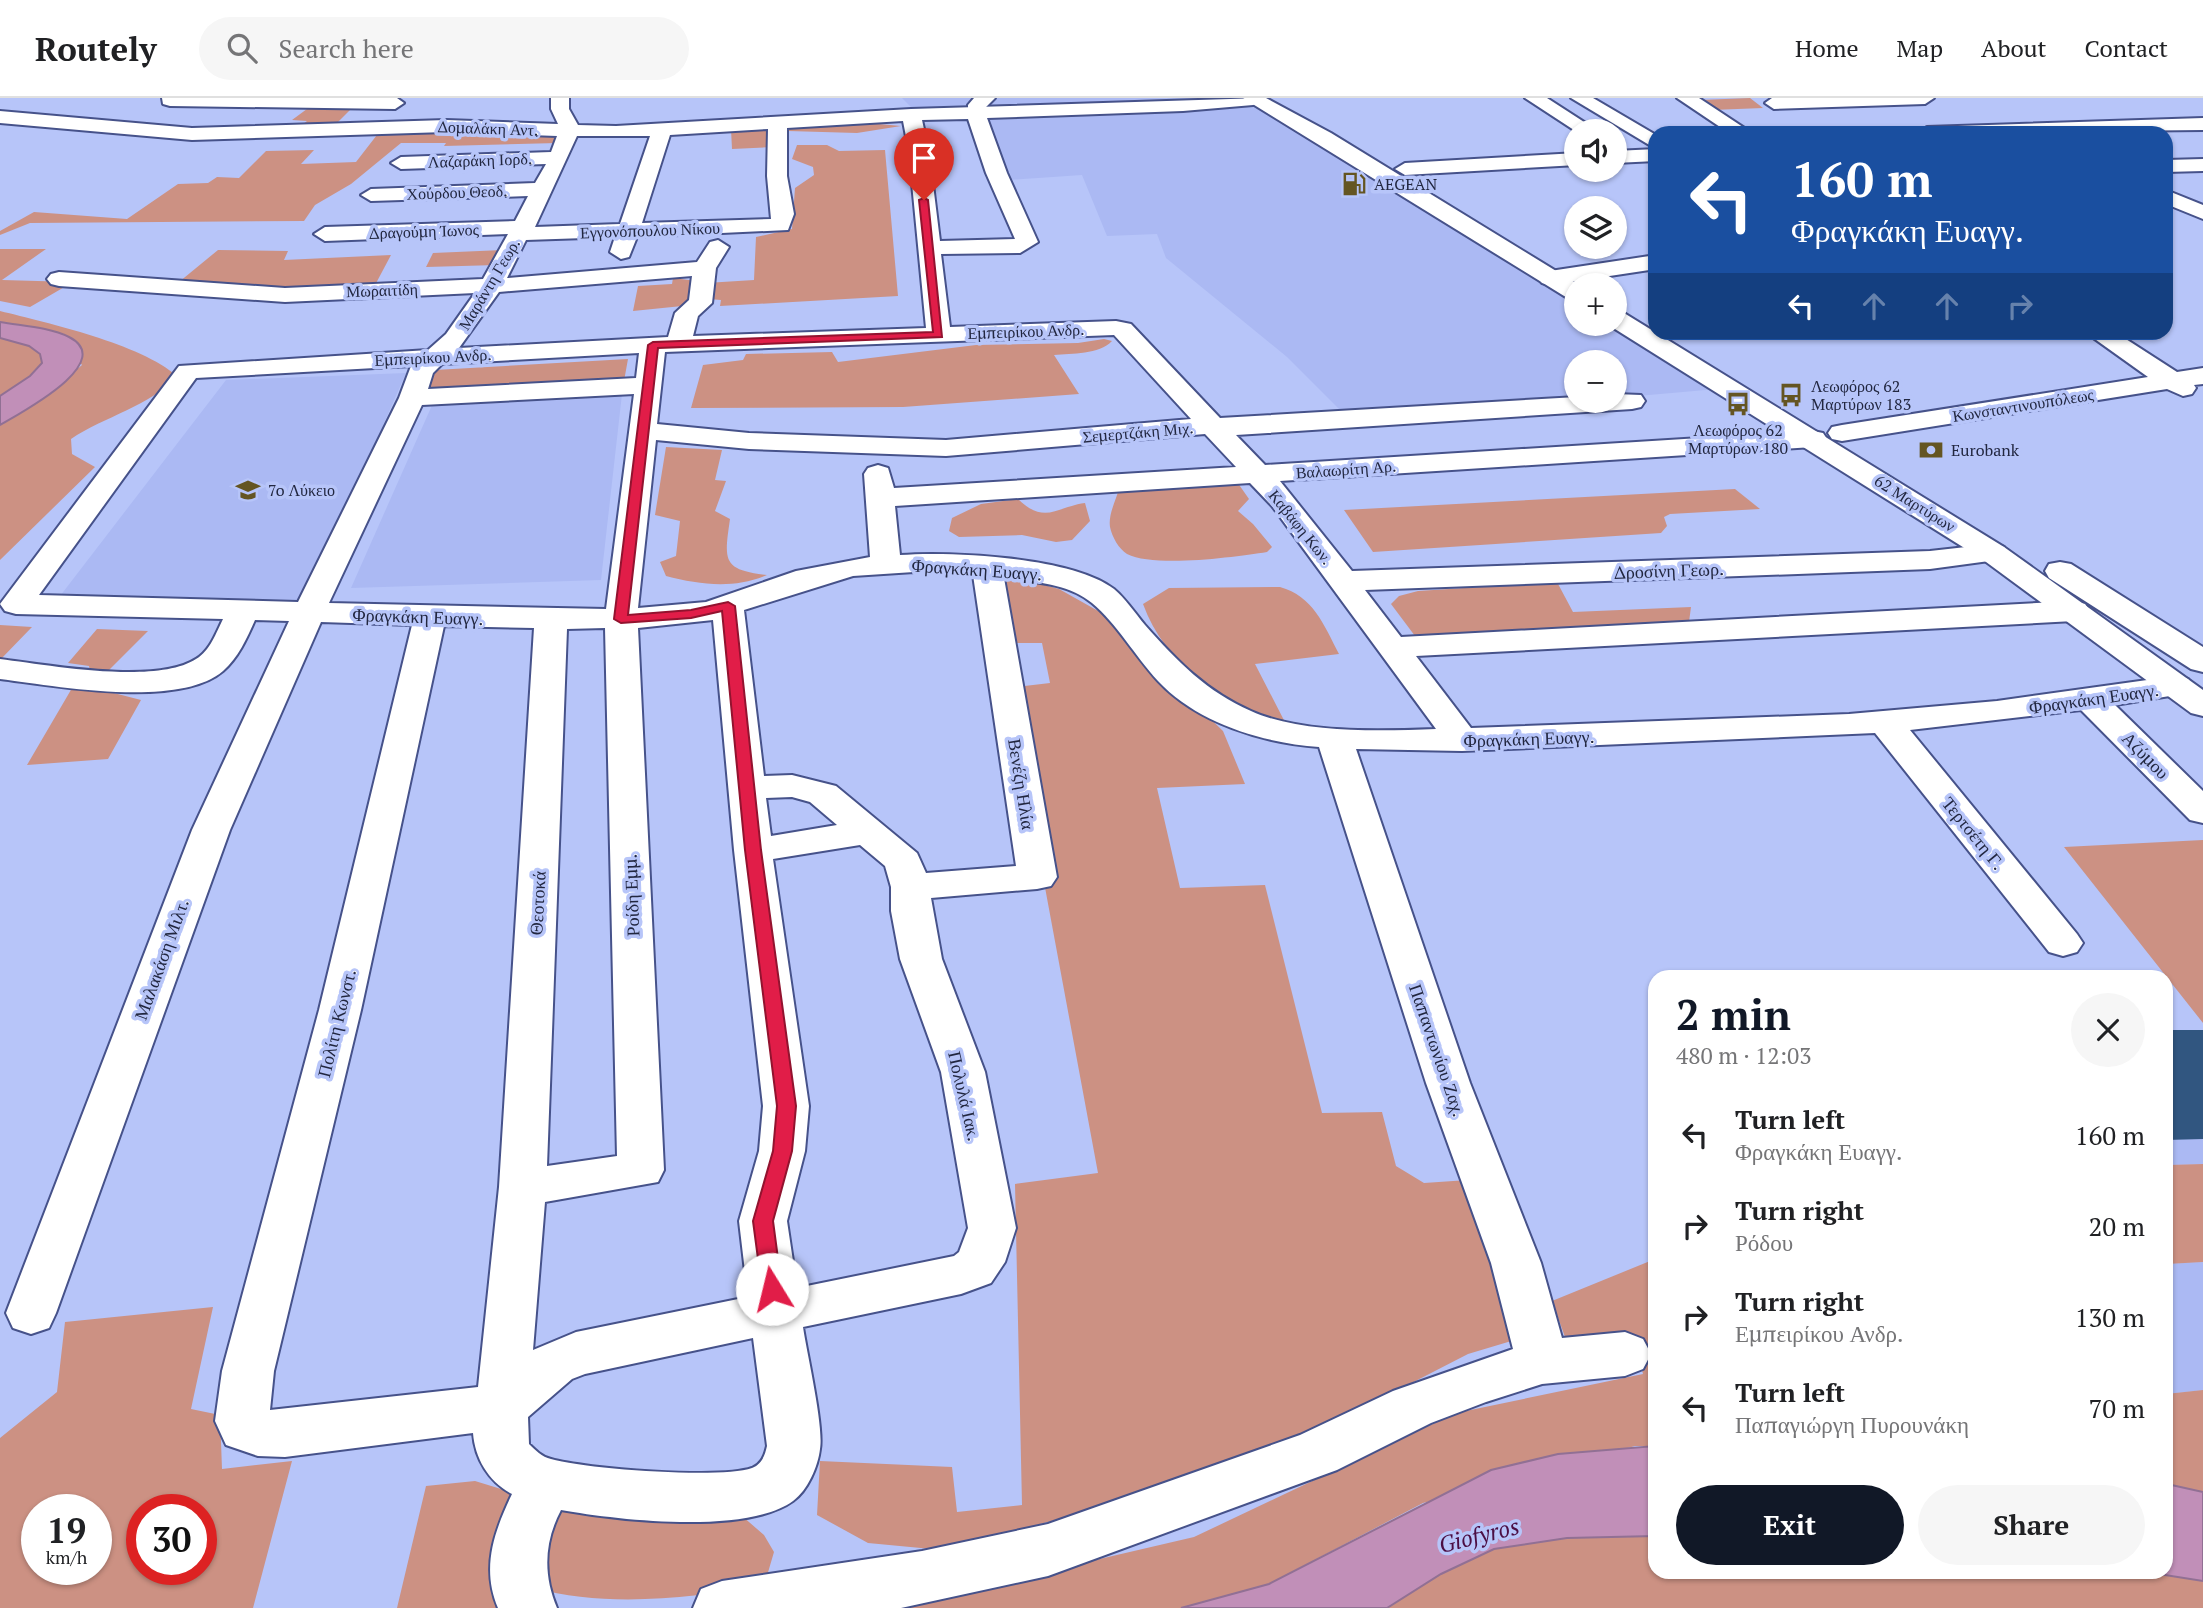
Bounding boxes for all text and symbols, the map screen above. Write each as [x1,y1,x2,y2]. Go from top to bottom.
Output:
search box [199,17,689,80]
text: Routely [35,27,157,70]
icon: search [223,29,261,67]
text: Search here [279,31,414,65]
text: Home [1795,32,1859,64]
text: Map [1897,32,1943,64]
text: About [1981,32,2047,64]
text: Contact [2085,32,2168,64]
street label: Δομαλάκη Αντ. [437,115,539,141]
map controls [1564,119,1627,413]
button: sound [1564,119,1627,182]
pin [894,128,954,200]
icon: arrive [905,139,943,177]
text: 160 m [1791,146,1933,211]
street label: Λαζαράκη Ιορδ. [427,147,533,173]
icon: left [1676,154,1767,245]
fuel station icon: AEGEAN [1340,170,1368,198]
place label: AEGEAN [1374,173,1437,195]
street label: Χούρδου Θεοδ. [406,179,508,205]
button: layers [1564,196,1627,259]
text: Φραγκάκη Ευαγγ. [1791,209,2024,251]
street label: Εγγονόπουλου Νίκου [580,217,720,243]
street label: Δραγούμη Ίωνος [369,218,480,244]
street label: Μαράντη Γεωρ. [453,234,525,334]
button: + [1564,273,1627,336]
street label: Μωραιτίδη [346,278,418,302]
icon: left [1782,287,1820,325]
icon: ahead [1855,287,1893,325]
icon: ahead [1928,287,1966,325]
icon: right [2001,287,2039,325]
street label: Εμπειρίκου Ανδρ. [967,318,1085,344]
street label: Εμπειρίκου Ανδρ. [374,343,492,371]
button: − [1564,350,1627,413]
place label: Λεωφόρος 62 Μαρτύρων 183 [1811,375,1911,415]
bus stop icon: Λεωφόρος 62 Μαρτύρων 183 [1777,381,1805,409]
street label: Κωνσταντινουπόλεως [1951,383,2096,427]
bus stop icon: Λεωφόρος 62 Μαρτύρων 180 [1724,390,1752,418]
street label: Σεμερτζάκη Μιχ. [1082,416,1194,448]
place label: Λεωφόρος 62 Μαρτύρων 180 [1688,419,1788,459]
bank icon: Eurobank [1917,436,1945,464]
place label: Eurobank [1951,439,2020,461]
street label: Βαλαωρίτη Αρ. [1295,455,1397,483]
street label: 62 Μαρτύρων [1870,469,1960,537]
school or university icon: 7o Λύκειο [234,476,262,504]
place label: 7o Λύκειο [268,479,335,501]
street label: Καβάφη Κων. [1264,485,1338,569]
street label: Φραγκάκη Ευαγγ. [911,552,1043,586]
street label: Δροσίνη Γεωρ. [1614,556,1724,584]
street label: Φραγκάκη Ευαγγ. [352,602,484,630]
street label: Φραγκάκη Ευαγγ. [2027,677,2161,719]
street label: Φραγκάκη Ευαγγ. [1463,724,1595,752]
street label: Αζύμου [2117,726,2175,784]
street label: Βενέζη Ηλία [1003,737,1041,832]
street label: Τερτσέτη Γ. [1937,792,2011,874]
street label: Ροίδη Εμμ. [618,853,644,937]
street label: Θεοτοκά [523,870,551,936]
street label: Μαλακάση Μιλτ. [128,895,194,1023]
street label: Πολίτη Κωνστ. [311,966,361,1080]
street label: Παπαντωνίου Ζαχ. [1404,980,1472,1120]
text: 2 min [1676,986,1791,1042]
button: close [2071,993,2145,1067]
text: 480 m · 12:03 [1676,1040,1811,1071]
street label: Πολυλά Ιακ. [943,1049,987,1143]
text: Turn left [1735,1102,1845,1136]
icon: left [1676,1116,1714,1154]
text: 160 m [2075,1118,2145,1152]
text: Φραγκάκη Ευαγγ. [1735,1136,1902,1167]
text: Turn right [1735,1193,1864,1227]
icon: right [1676,1207,1714,1245]
text: 20 m [2089,1209,2145,1243]
text: Ρόδου [1735,1227,1793,1258]
position arrow [735,1252,809,1326]
text: Turn right [1735,1284,1864,1318]
icon: right [1676,1298,1714,1336]
text: 130 m [2075,1300,2145,1334]
text: Εμπειρίκου Ανδρ. [1735,1318,1904,1349]
text: Turn left [1735,1375,1845,1409]
icon: left [1676,1389,1714,1427]
text: 70 m [2089,1391,2145,1425]
text: Παπαγιώργη Πυρουνάκη [1735,1409,1969,1440]
button: Exit [1676,1485,1904,1565]
button: Share [1918,1485,2145,1565]
speed limit sign: 30 [126,1494,217,1585]
text: 19 [47,1507,86,1553]
water label: Giofyros [1435,1510,1523,1560]
text: km/h [46,1545,87,1569]

